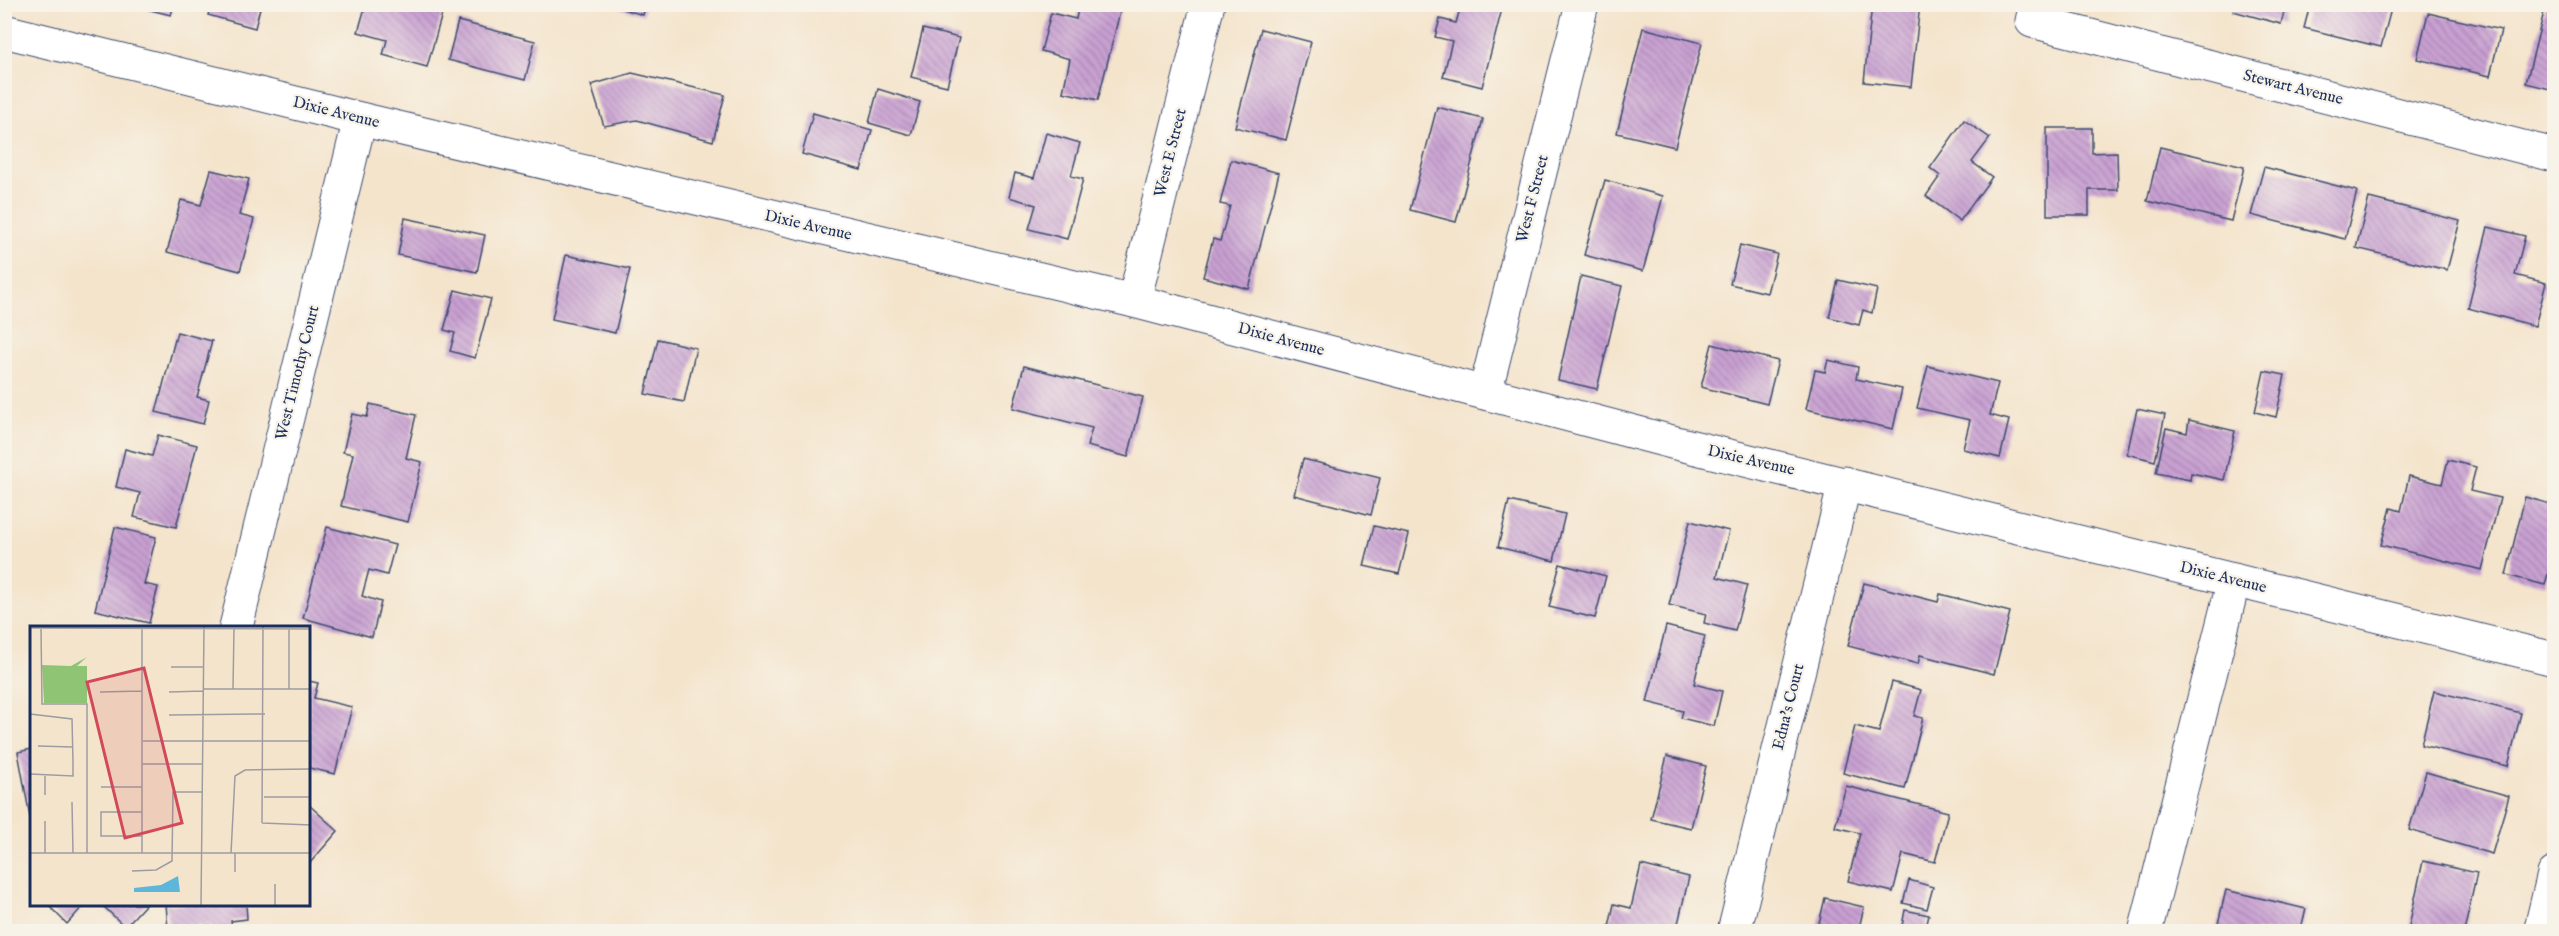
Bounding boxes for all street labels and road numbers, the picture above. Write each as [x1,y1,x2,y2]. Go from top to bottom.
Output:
street label: Stewart Avenue [2241,66,2345,110]
street label: Dixie Avenue [290,93,382,133]
street label: West E Street [1150,106,1192,199]
street label: West F Street [1512,153,1554,245]
street label: Dixie Avenue [762,206,854,246]
street label: West Timothy Court [272,303,325,442]
street label: Dixie Avenue [1235,319,1327,361]
street label: Dixie Avenue [1705,441,1797,481]
street label: Dixie Avenue [2177,558,2269,598]
street label: Edna's Court [1769,661,1809,752]

